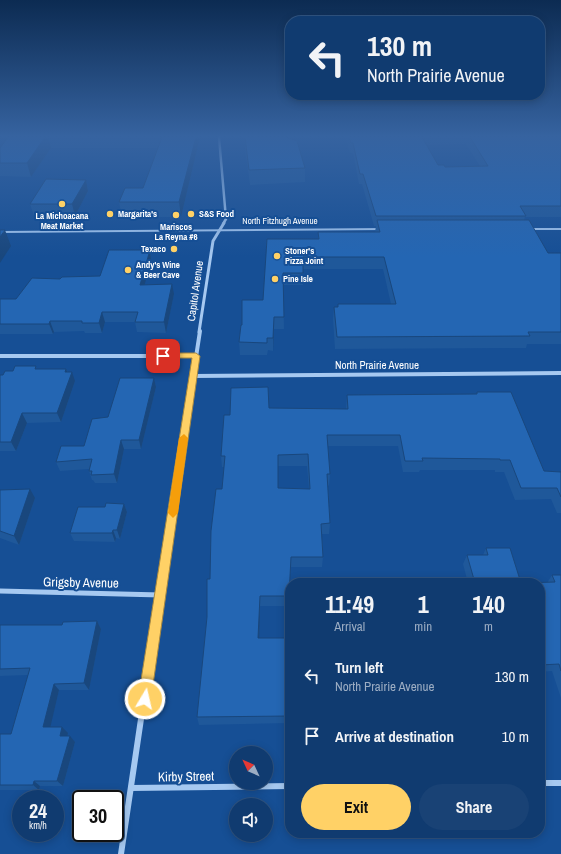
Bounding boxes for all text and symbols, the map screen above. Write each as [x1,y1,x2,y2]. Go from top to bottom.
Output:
text: 130 m [367,27,432,65]
icon: left [301,32,353,84]
text: North Prairie Avenue [367,63,505,88]
marker: La Michoacana Meat Market [57,199,67,209]
place label: Margarita's [118,208,157,220]
place label: S&S Food [199,208,234,220]
marker: Margarita's [105,209,115,219]
marker: S&S Food [186,209,196,219]
place label: La Michoacana Meat Market [36,210,89,232]
marker: Mariscos La Reyna #6 [171,210,181,220]
street label: North Fitzhugh Avenue [242,215,318,227]
place label: Mariscos La Reyna #6 [154,221,198,243]
place label: Texaco [141,243,166,255]
marker: Texaco [169,244,179,254]
place label: Stoner's Pizza Joint [285,245,324,267]
marker: Stoner's Pizza Joint [272,251,282,261]
place label: Andy's Wine & Beer Cave [136,259,180,281]
street label: Capitol Avenue [184,260,206,322]
marker: Andy's Wine & Beer Cave [123,265,133,275]
place label: Pine Isle [283,273,313,285]
marker: Pine Isle [270,274,280,284]
pin [146,339,180,373]
icon: arrive [152,345,174,367]
street label: North Prairie Avenue [335,358,419,372]
street label: Grigsby Avenue [43,573,119,592]
text: 11:49 [325,588,374,620]
text: 1 [418,588,429,620]
text: 140 [472,588,505,620]
text: Arrival [334,618,365,635]
text: min [414,618,432,635]
text: m [484,618,493,635]
text: Turn left [335,657,383,678]
icon: left [301,665,323,687]
text: 130 m [495,666,529,687]
position arrow [124,678,166,720]
text: North Prairie Avenue [335,678,434,695]
icon: arrive [301,725,323,747]
text: Arrive at destination [335,726,454,747]
text: 10 m [502,726,529,747]
north arrow [229,746,273,790]
map controls [229,746,273,842]
street label: Kirby Street [158,768,214,785]
button: Exit [301,784,411,830]
button: Share [419,784,529,830]
speed limit sign: 30 [72,790,124,842]
text: 24 [29,797,47,824]
button: sound [229,798,273,842]
text: km/h [29,819,47,832]

